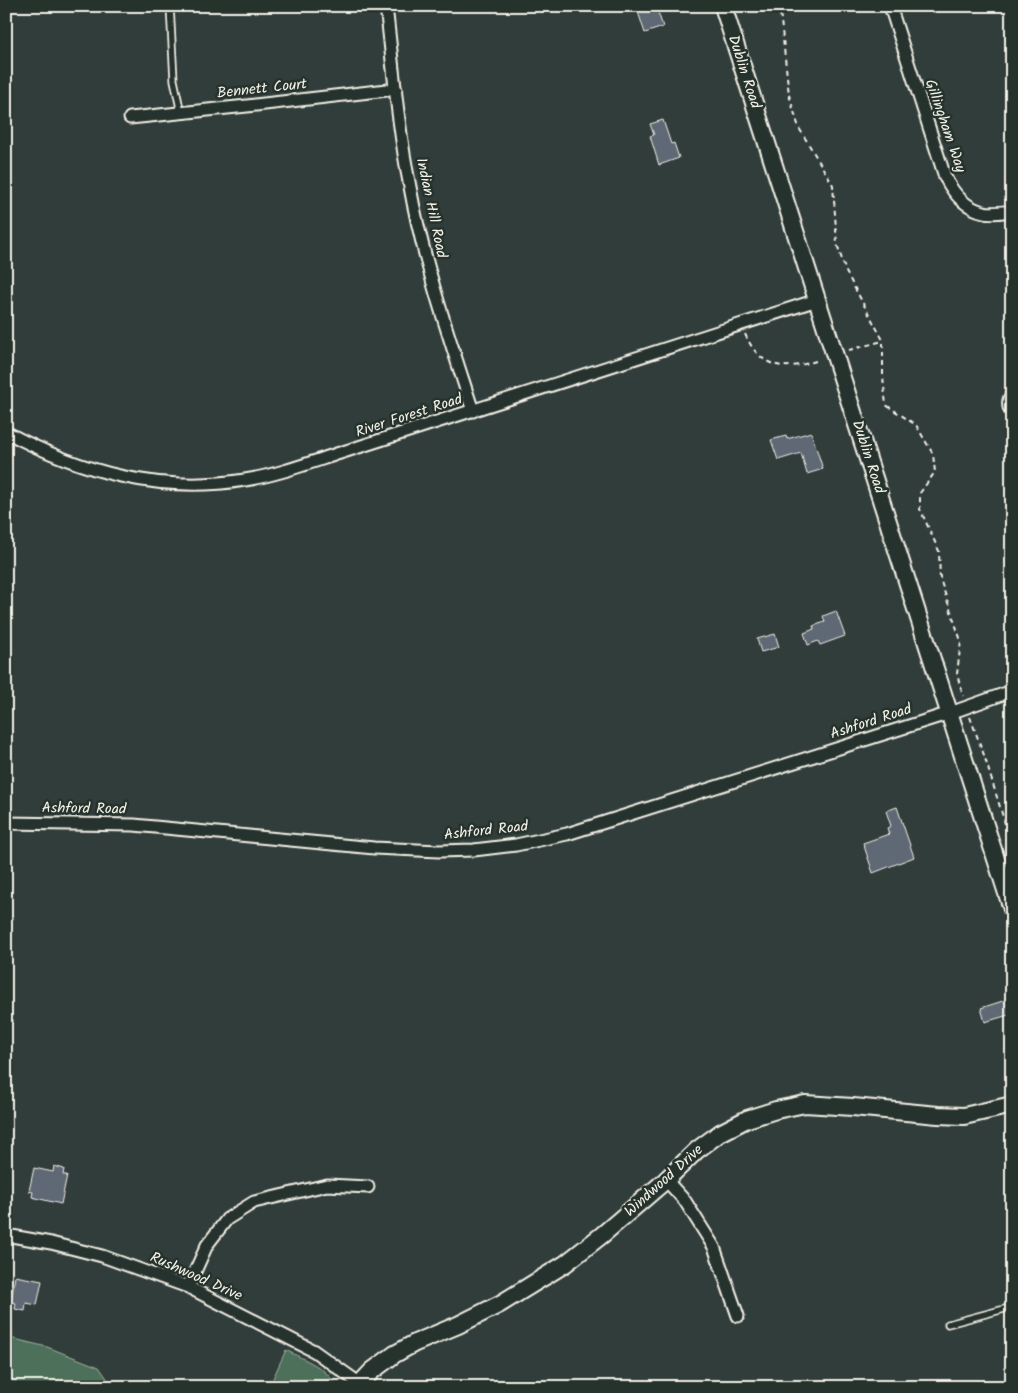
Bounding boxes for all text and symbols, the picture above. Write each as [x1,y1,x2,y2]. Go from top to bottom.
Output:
street label: Dublin Road [721,32,767,112]
street label: Bennett Court [216,72,308,106]
street label: Gillingham Way [918,76,973,177]
street label: Indian Hill Road [409,156,453,261]
street label: River Forest Road [352,387,466,445]
street label: Dublin Road [845,417,891,497]
street label: Ashford Road [827,697,915,746]
street label: Ashford Road [42,796,127,822]
street label: Ashford Road [443,815,530,847]
street label: Windwood Drive [619,1139,709,1223]
street label: Rushwood Drive [146,1246,246,1308]

